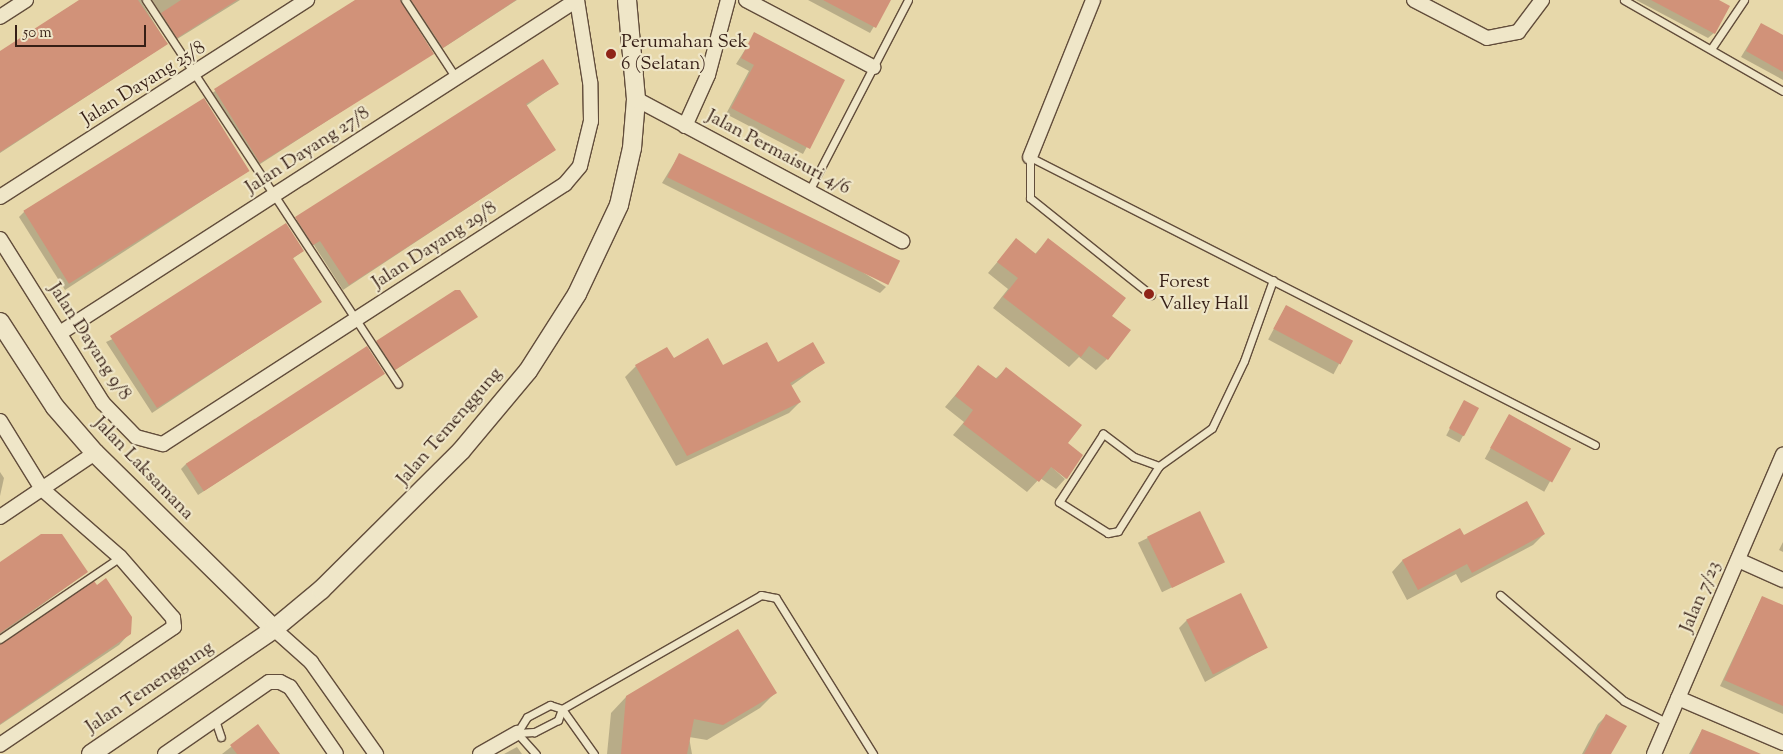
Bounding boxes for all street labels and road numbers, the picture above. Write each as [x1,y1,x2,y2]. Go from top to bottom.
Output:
street label: Jalan Dayang 25/8 [78,37,210,131]
street label: Jalan Dayang 27/8 [241,102,375,200]
street label: Jalan Permaisuri 4/6 [702,105,854,201]
street label: Jalan Dayang 29/8 [368,197,502,295]
street label: Jalan Dayang 9/8 [43,279,135,405]
street label: Jalan Temenggung [392,363,508,491]
street label: Jalan Laksamana [88,413,198,525]
street label: Jalan 7/23 [1676,558,1726,636]
street label: Jalan Temenggung [82,637,218,739]

